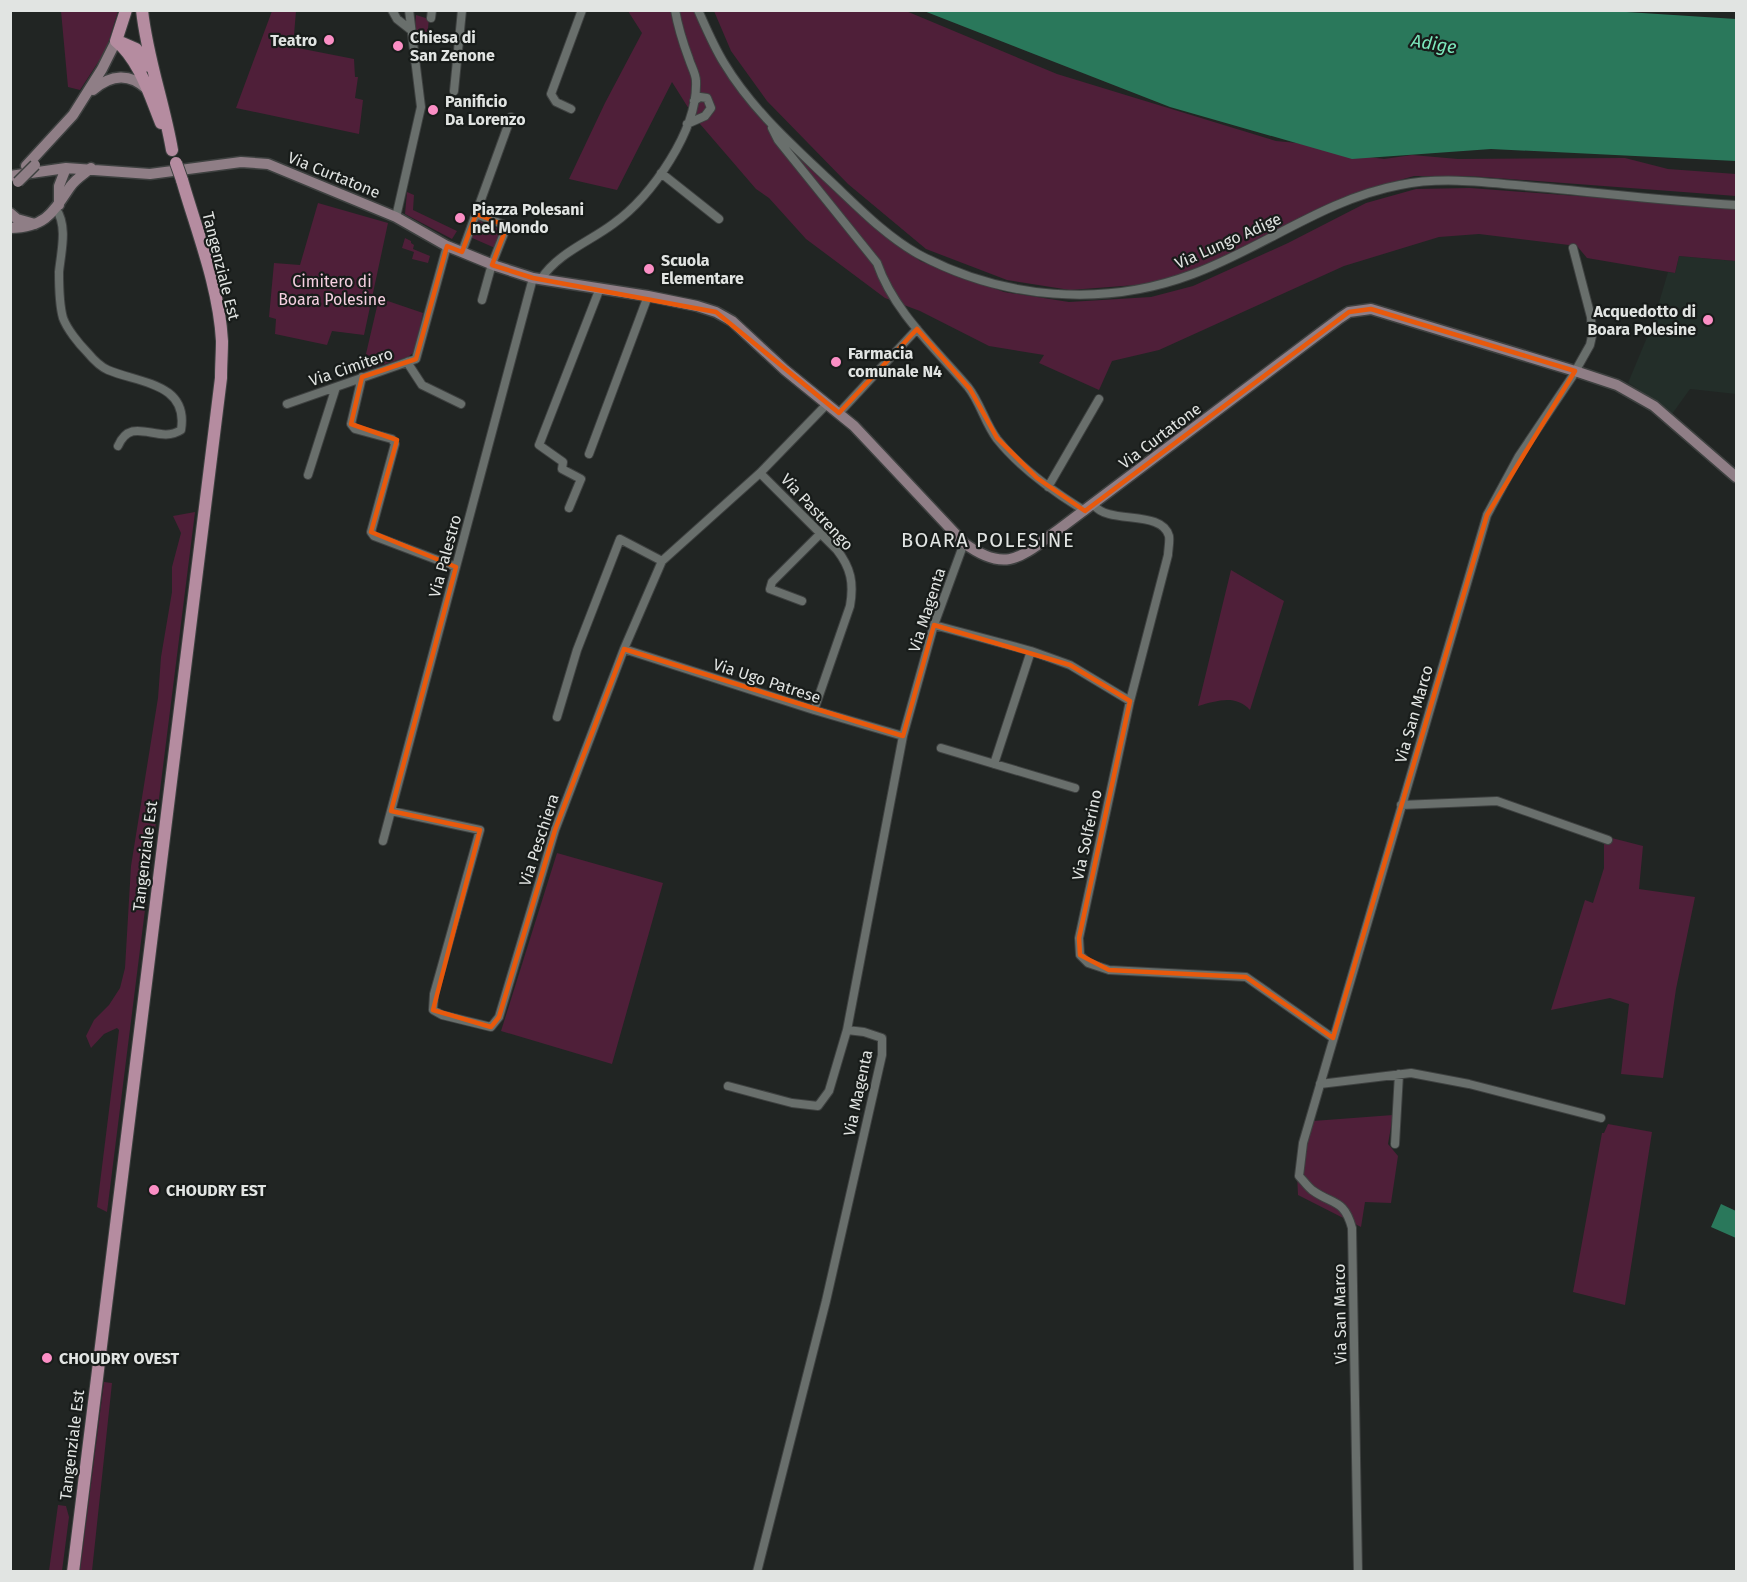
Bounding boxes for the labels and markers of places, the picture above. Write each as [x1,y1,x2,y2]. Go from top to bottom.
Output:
place label: Chiesa di San Zenone [410,28,495,65]
place label: Teatro [270,31,317,50]
marker: Teatro [322,33,336,47]
marker: Chiesa di San Zenone [391,39,405,53]
place label: Panificio Da Lorenzo [445,92,526,129]
marker: Panificio Da Lorenzo [426,103,440,117]
place label: Piazza Polesani nel Mondo [472,200,584,237]
marker: Piazza Polesani nel Mondo [453,211,467,225]
place label: Scuola Elementare [661,251,744,288]
marker: Scuola Elementare [642,262,656,276]
place label: Acquedotto di Boara Polesine [1587,302,1696,339]
marker: Acquedotto di Boara Polesine [1701,313,1715,327]
place label: Farmacia comunale N4 [848,344,942,381]
marker: Farmacia comunale N4 [829,355,843,369]
place label: CHOUDRY EST [166,1181,266,1200]
marker: CHOUDRY EST [147,1183,161,1197]
place label: CHOUDRY OVEST [59,1349,180,1368]
marker: CHOUDRY OVEST [40,1351,54,1365]

